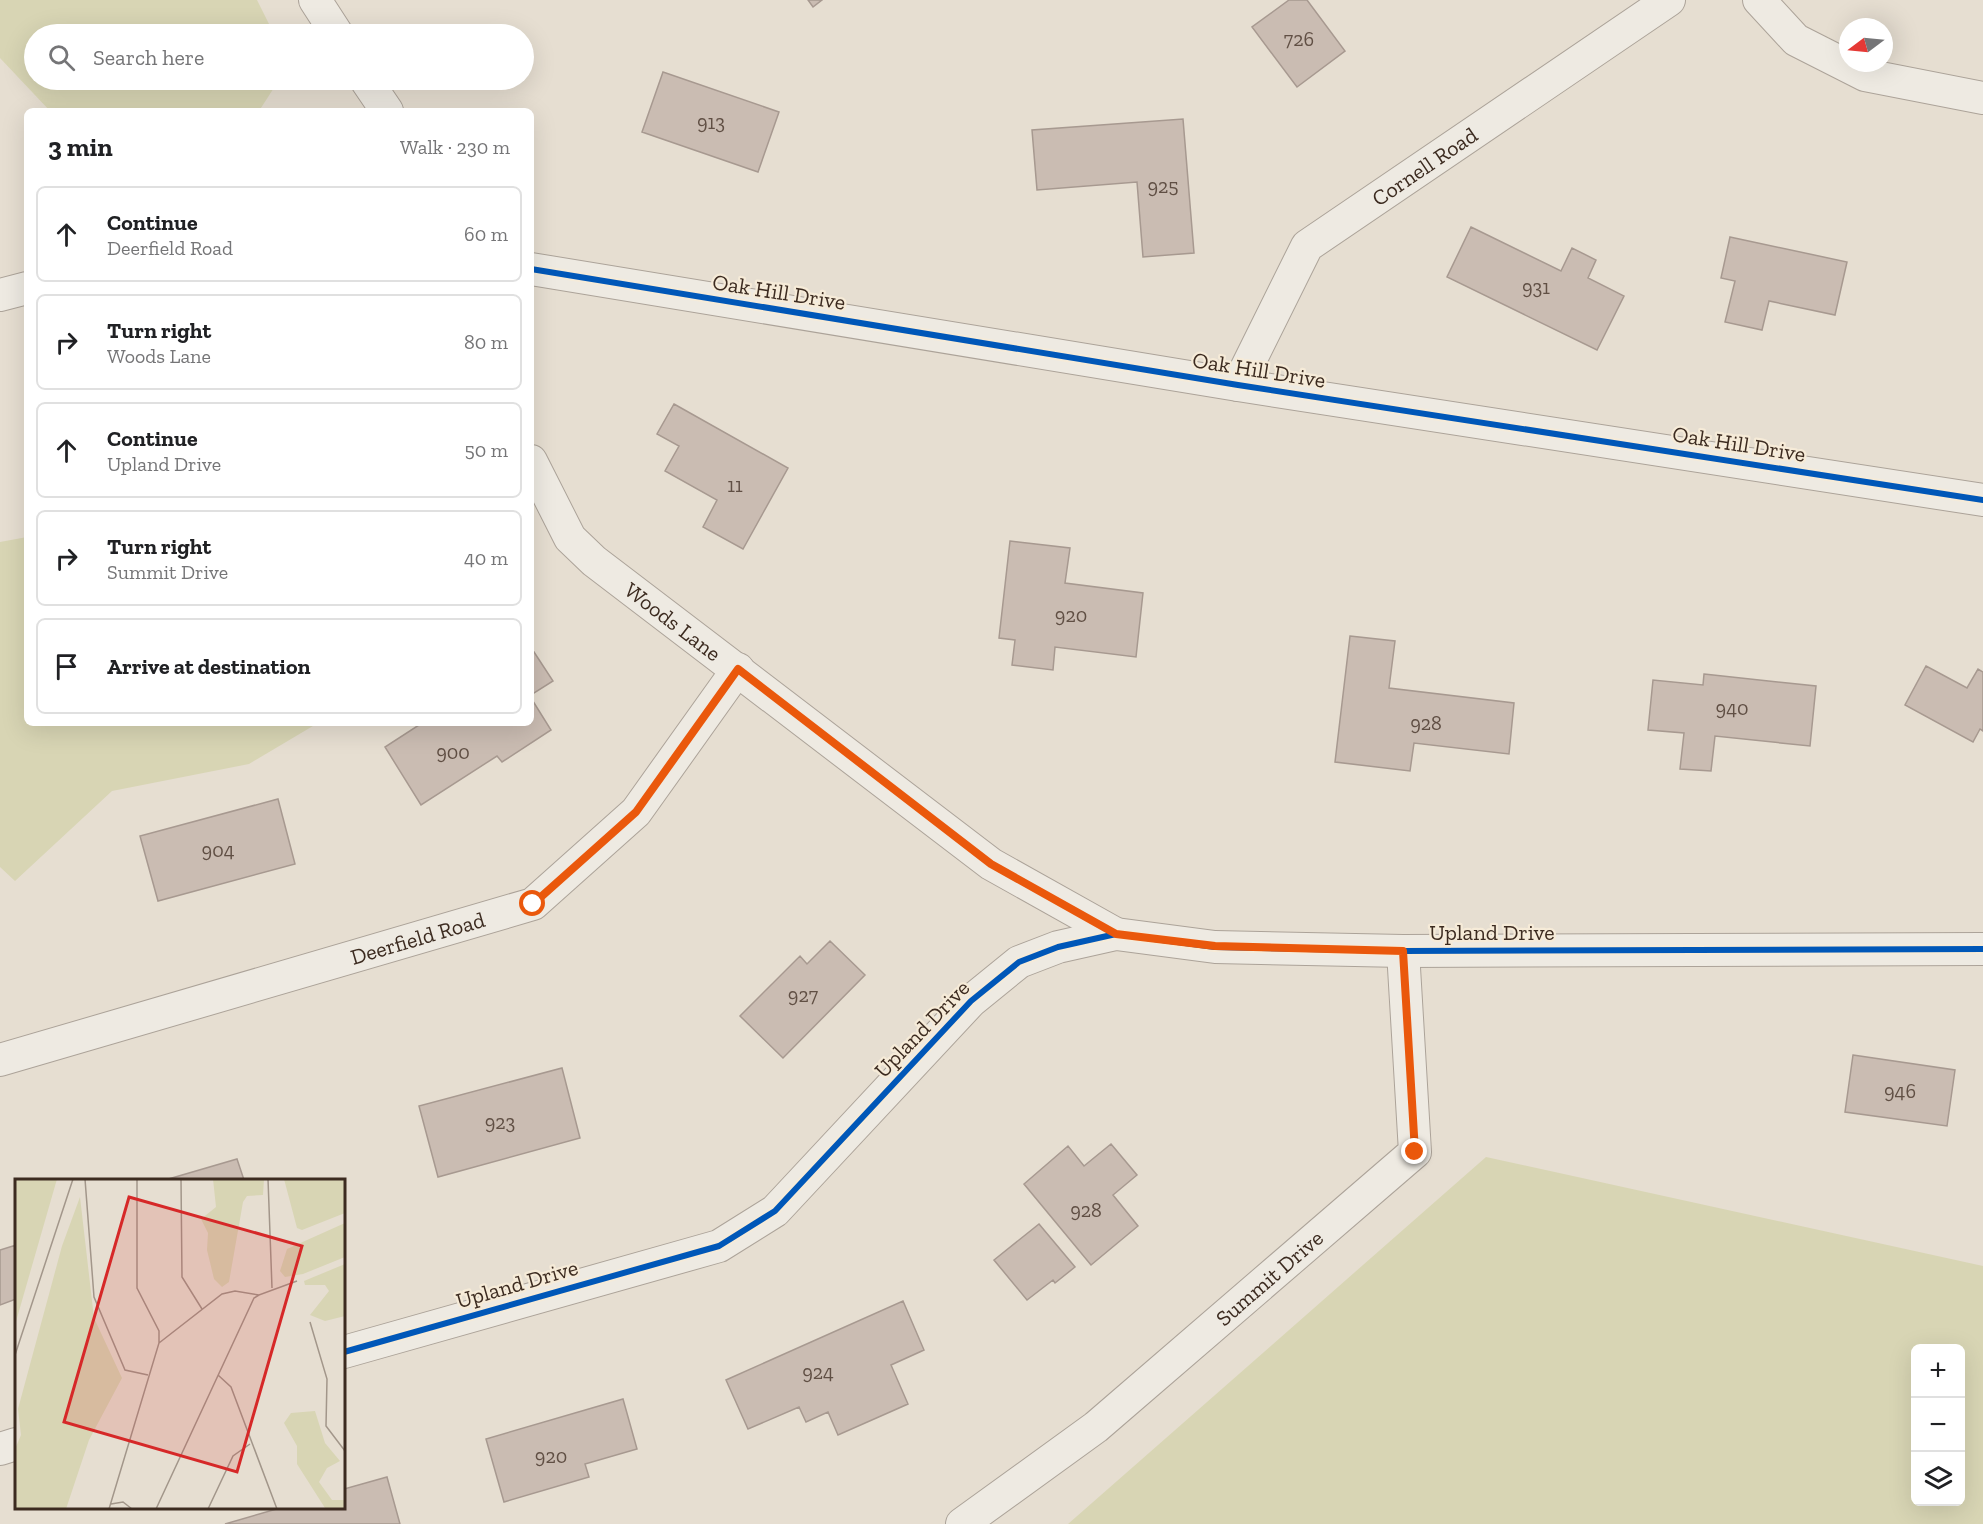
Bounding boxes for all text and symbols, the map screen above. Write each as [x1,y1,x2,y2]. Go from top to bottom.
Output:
north arrow [1839,18,1893,72]
search box [24,24,534,90]
house number: 726 [1284,27,1314,51]
icon: search [45,41,78,74]
text: Search here [93,44,204,71]
house number: 913 [697,110,725,134]
street label: Cornell Road [1366,121,1482,212]
text: 3 min [48,131,113,163]
text: Walk · 230 m [400,135,510,159]
house number: 925 [1147,174,1179,198]
text: Continue [107,209,198,236]
icon: ahead [50,218,83,251]
text: 60 m [464,222,508,246]
text: Deerfield Road [107,236,233,260]
street label: Oak Hill Drive [711,268,847,316]
house number: 931 [1522,275,1550,299]
text: Turn right [107,317,211,344]
icon: right [50,326,83,359]
text: 80 m [464,330,508,354]
text: Woods Lane [107,344,211,368]
street label: Oak Hill Drive [1191,346,1327,394]
street label: Oak Hill Drive [1671,420,1807,468]
text: Continue [107,425,198,452]
icon: ahead [50,434,83,467]
text: 50 m [464,438,508,462]
text: Upland Drive [107,452,221,476]
house number: 11 [727,473,743,497]
text: Turn right [107,533,211,560]
icon: right [50,542,83,575]
text: 40 m [464,546,508,570]
text: Summit Drive [107,560,228,584]
street label: Woods Lane [619,576,727,667]
house number: 920 [1055,603,1087,627]
icon: arrive [50,650,83,683]
text: Arrive at destination [107,653,310,680]
house number: 940 [1716,696,1748,720]
house number: 928 [1410,711,1442,735]
house number: 900 [436,740,470,764]
house number: 904 [202,838,235,862]
route start [519,890,545,916]
street label: Deerfield Road [347,905,488,970]
street label: Upland Drive [1429,919,1555,946]
street label: Upland Drive [869,975,975,1083]
house number: 927 [788,983,819,1007]
house number: 946 [1884,1079,1916,1103]
house number: 923 [485,1110,515,1134]
route end [1401,1138,1427,1164]
inset map [15,1179,345,1509]
house number: 928 [1070,1198,1102,1222]
street label: Summit Drive [1210,1224,1328,1331]
street label: Upland Drive [453,1254,581,1314]
map controls [1911,1344,1965,1506]
button: + [1911,1344,1965,1398]
house number: 924 [802,1360,834,1384]
button: − [1911,1398,1965,1452]
house number: 920 [535,1444,567,1468]
button: layers [1911,1452,1965,1506]

